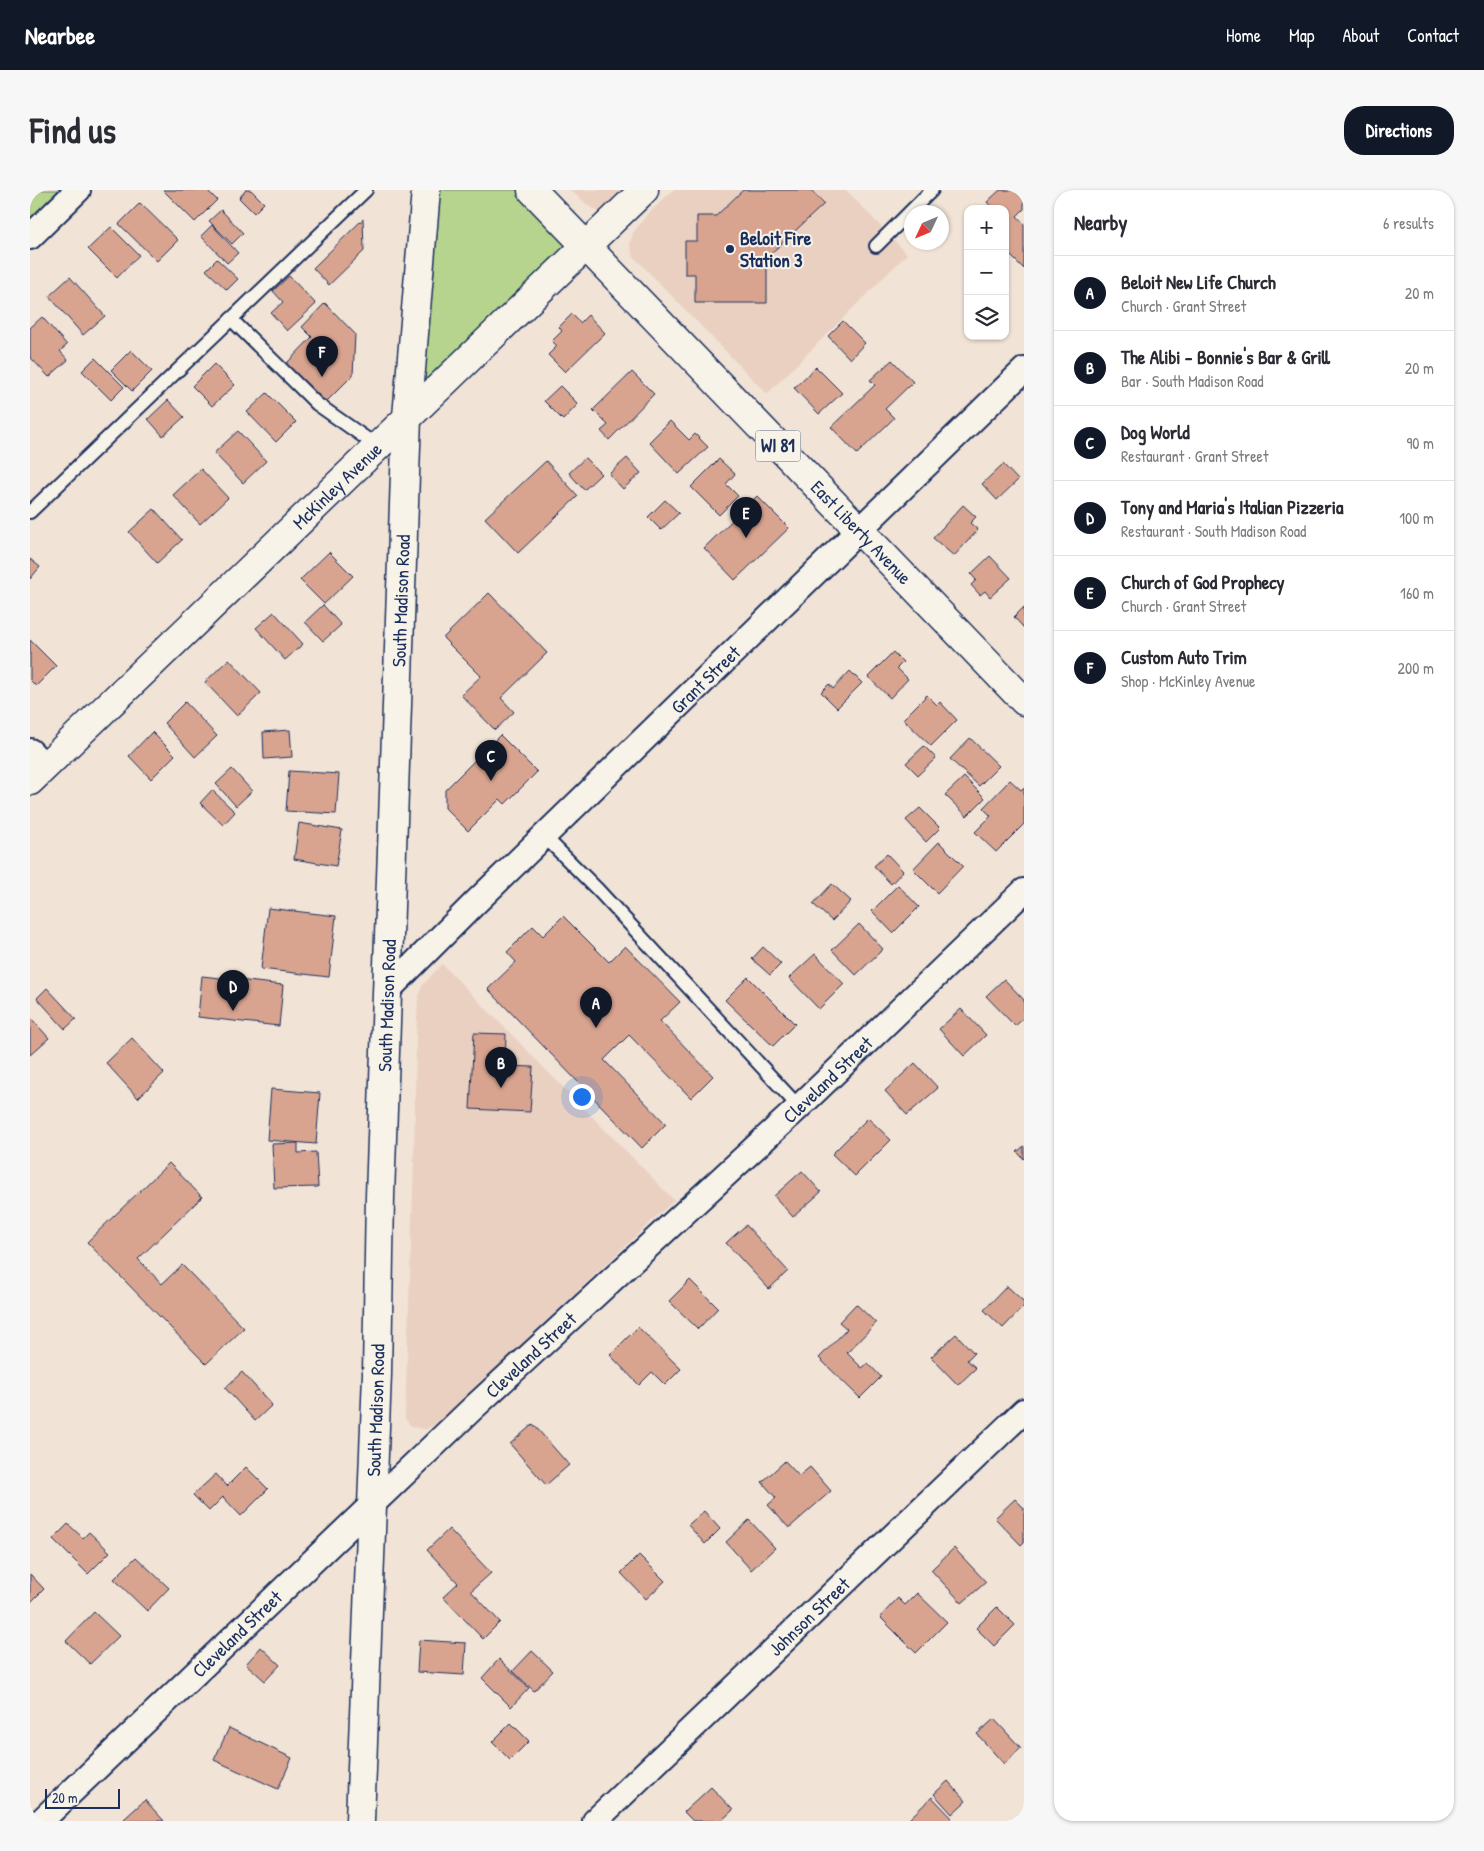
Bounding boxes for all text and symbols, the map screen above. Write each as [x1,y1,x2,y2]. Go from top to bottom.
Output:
text: Nearbee [25,19,95,51]
text: Home [1226,23,1261,48]
text: Map [1289,23,1314,48]
text: About [1342,23,1379,48]
text: Contact [1407,23,1459,48]
button: Directions [1344,106,1454,155]
text: Find us [30,107,116,154]
north arrow [904,205,949,250]
map controls [964,205,1009,340]
button: + [964,205,1009,250]
text: Nearby [1074,208,1127,237]
text: 6 results [1383,212,1434,234]
place label: Beloit Fire Station 3 [740,225,812,273]
marker: Beloit Fire Station 3 [724,243,736,255]
button: − [964,250,1009,295]
text: Beloit New Life Church [1121,269,1276,295]
text: A [1086,282,1094,304]
text: 20 m [1405,282,1434,304]
button: layers [964,295,1009,340]
text: Church · Grant Street [1121,295,1246,317]
pin: F [306,336,338,377]
text: The Alibi - Bonnie's Bar & Grill [1121,344,1330,370]
text: B [1086,357,1094,379]
text: 20 m [1405,357,1434,379]
text: Bar · South Madison Road [1121,370,1264,392]
text: Dog World [1121,419,1190,445]
road number: WI 81 [756,430,800,462]
text: C [1086,432,1094,454]
text: 90 m [1406,432,1434,454]
street label: McKinley Avenue [287,436,388,535]
text: Restaurant · Grant Street [1121,445,1268,467]
street label: East Liberty Avenue [805,474,918,590]
text: Tony and Maria's Italian Pizzeria [1121,494,1343,520]
pin: E [730,497,762,538]
text: D [1086,507,1094,529]
text: 100 m [1399,507,1434,529]
text: Restaurant · South Madison Road [1121,520,1306,542]
street label: South Madison Road [385,533,416,667]
text: Church of God Prophecy [1121,569,1285,595]
text: E [1086,582,1094,604]
text: 160 m [1400,582,1434,604]
text: Church · Grant Street [1121,595,1246,617]
street label: Grant Street [665,639,746,719]
text: Custom Auto Trim [1121,644,1247,670]
text: F [1087,657,1093,679]
text: 200 m [1398,657,1434,679]
text: Shop · McKinley Avenue [1121,670,1255,692]
pin: C [475,740,507,781]
street label: South Madison Road [371,938,402,1072]
pin: D [217,970,249,1011]
pin: A [580,987,612,1028]
street label: Cleveland Street [777,1030,879,1129]
pin: B [485,1047,517,1088]
your location [569,1084,595,1110]
street label: Cleveland Street [479,1306,582,1404]
street label: South Madison Road [360,1343,391,1477]
street label: Johnson Street [763,1571,856,1662]
street label: Cleveland Street [186,1584,288,1683]
scale bar [45,1786,120,1809]
text: 20 m [52,1788,78,1807]

